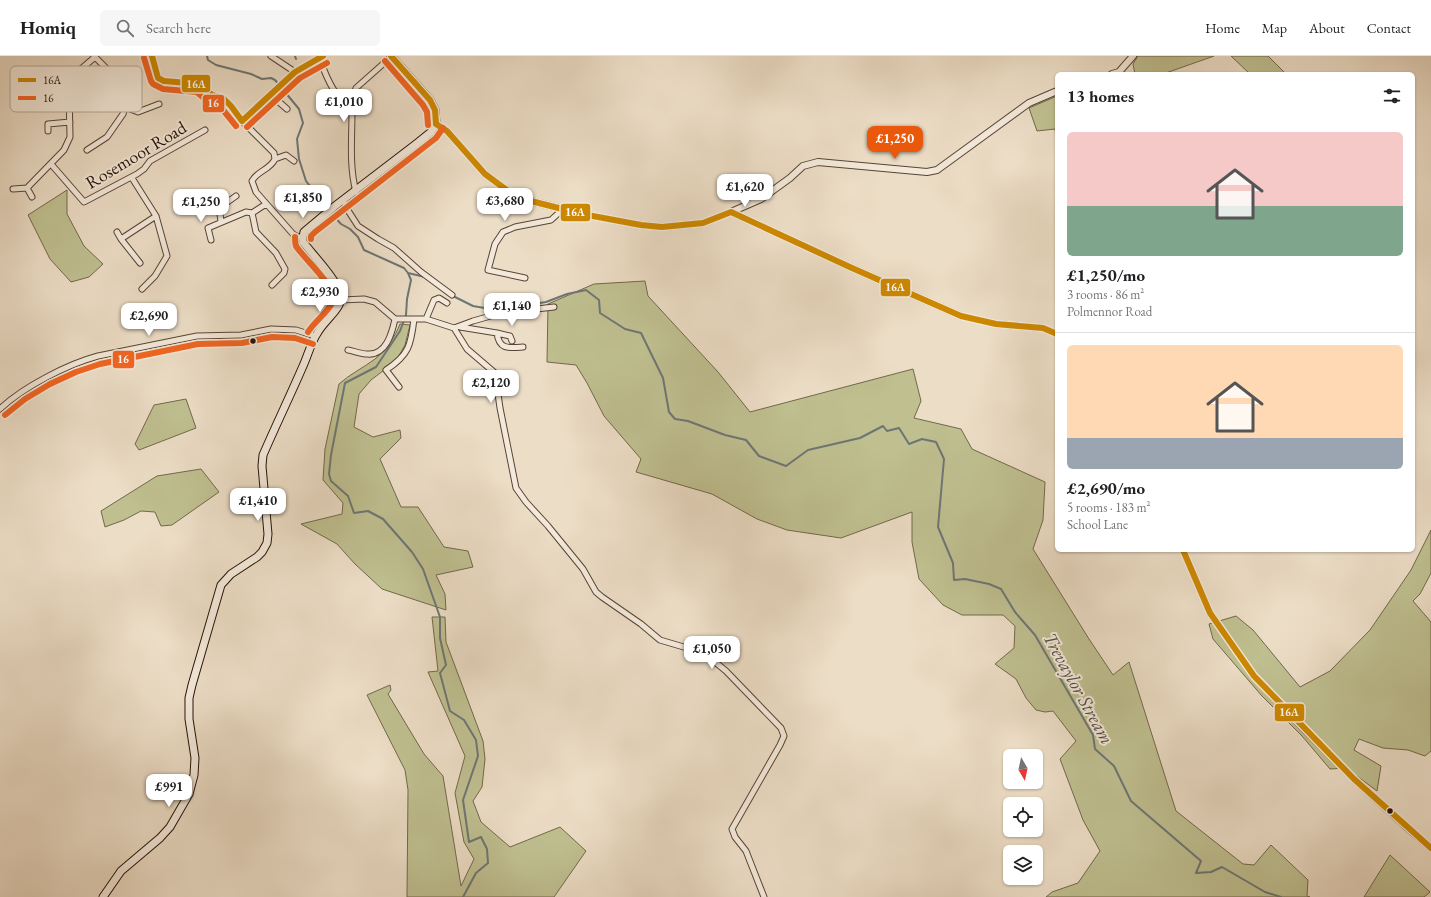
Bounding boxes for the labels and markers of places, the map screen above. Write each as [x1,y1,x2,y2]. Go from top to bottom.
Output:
pin: £1,010 [311,89,377,123]
pin: £1,250 [862,126,928,160]
pin: £1,620 [712,174,778,208]
pin: £1,850 [270,185,336,219]
pin: £3,680 [472,188,538,222]
pin: £1,250 [168,189,234,223]
pin: £2,930 [287,279,353,313]
pin: £1,140 [479,293,545,327]
pin: £2,690 [116,303,182,337]
unlabelled marker [248,336,258,346]
pin: £2,120 [458,370,524,404]
pin: £1,410 [225,488,291,522]
pin: £1,050 [679,636,745,670]
pin: £991 [145,774,193,808]
unlabelled marker [1385,806,1395,816]

